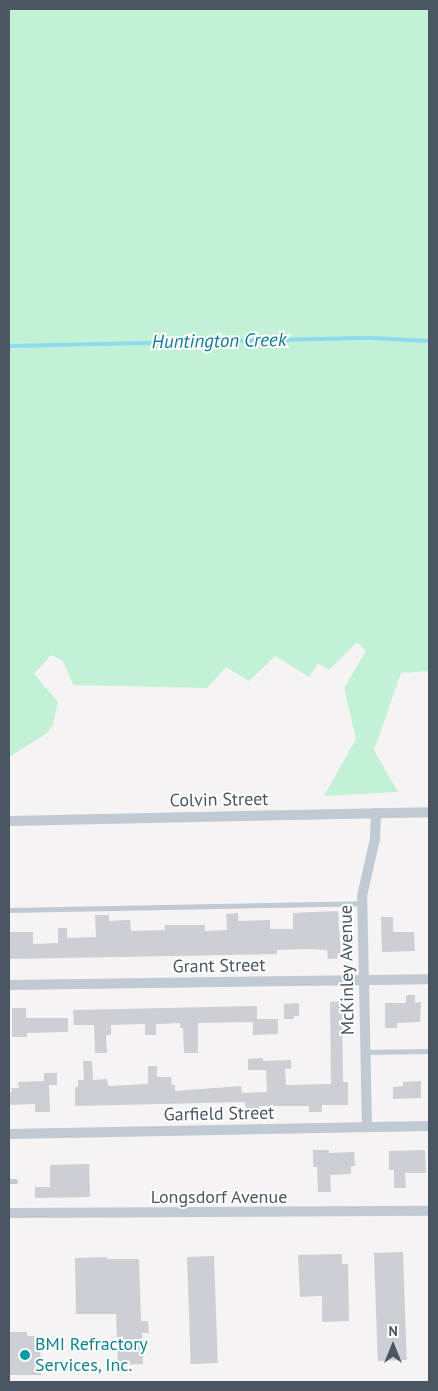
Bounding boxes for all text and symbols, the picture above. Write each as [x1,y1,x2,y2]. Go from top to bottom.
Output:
water label: Huntington Creek [151,328,287,354]
street label: Colvin Street [169,788,269,812]
street label: McKinley Avenue [335,904,359,1036]
street label: Grant Street [172,954,266,978]
street label: Garfield Street [163,1102,275,1126]
street label: Longsdorf Avenue [150,1186,288,1208]
north arrow [368,1321,418,1371]
text: N [388,1322,398,1340]
place label: BMI Refractory Services, Inc. [35,1334,148,1376]
marker: BMI Refractory Services, Inc. [19,1349,31,1361]

